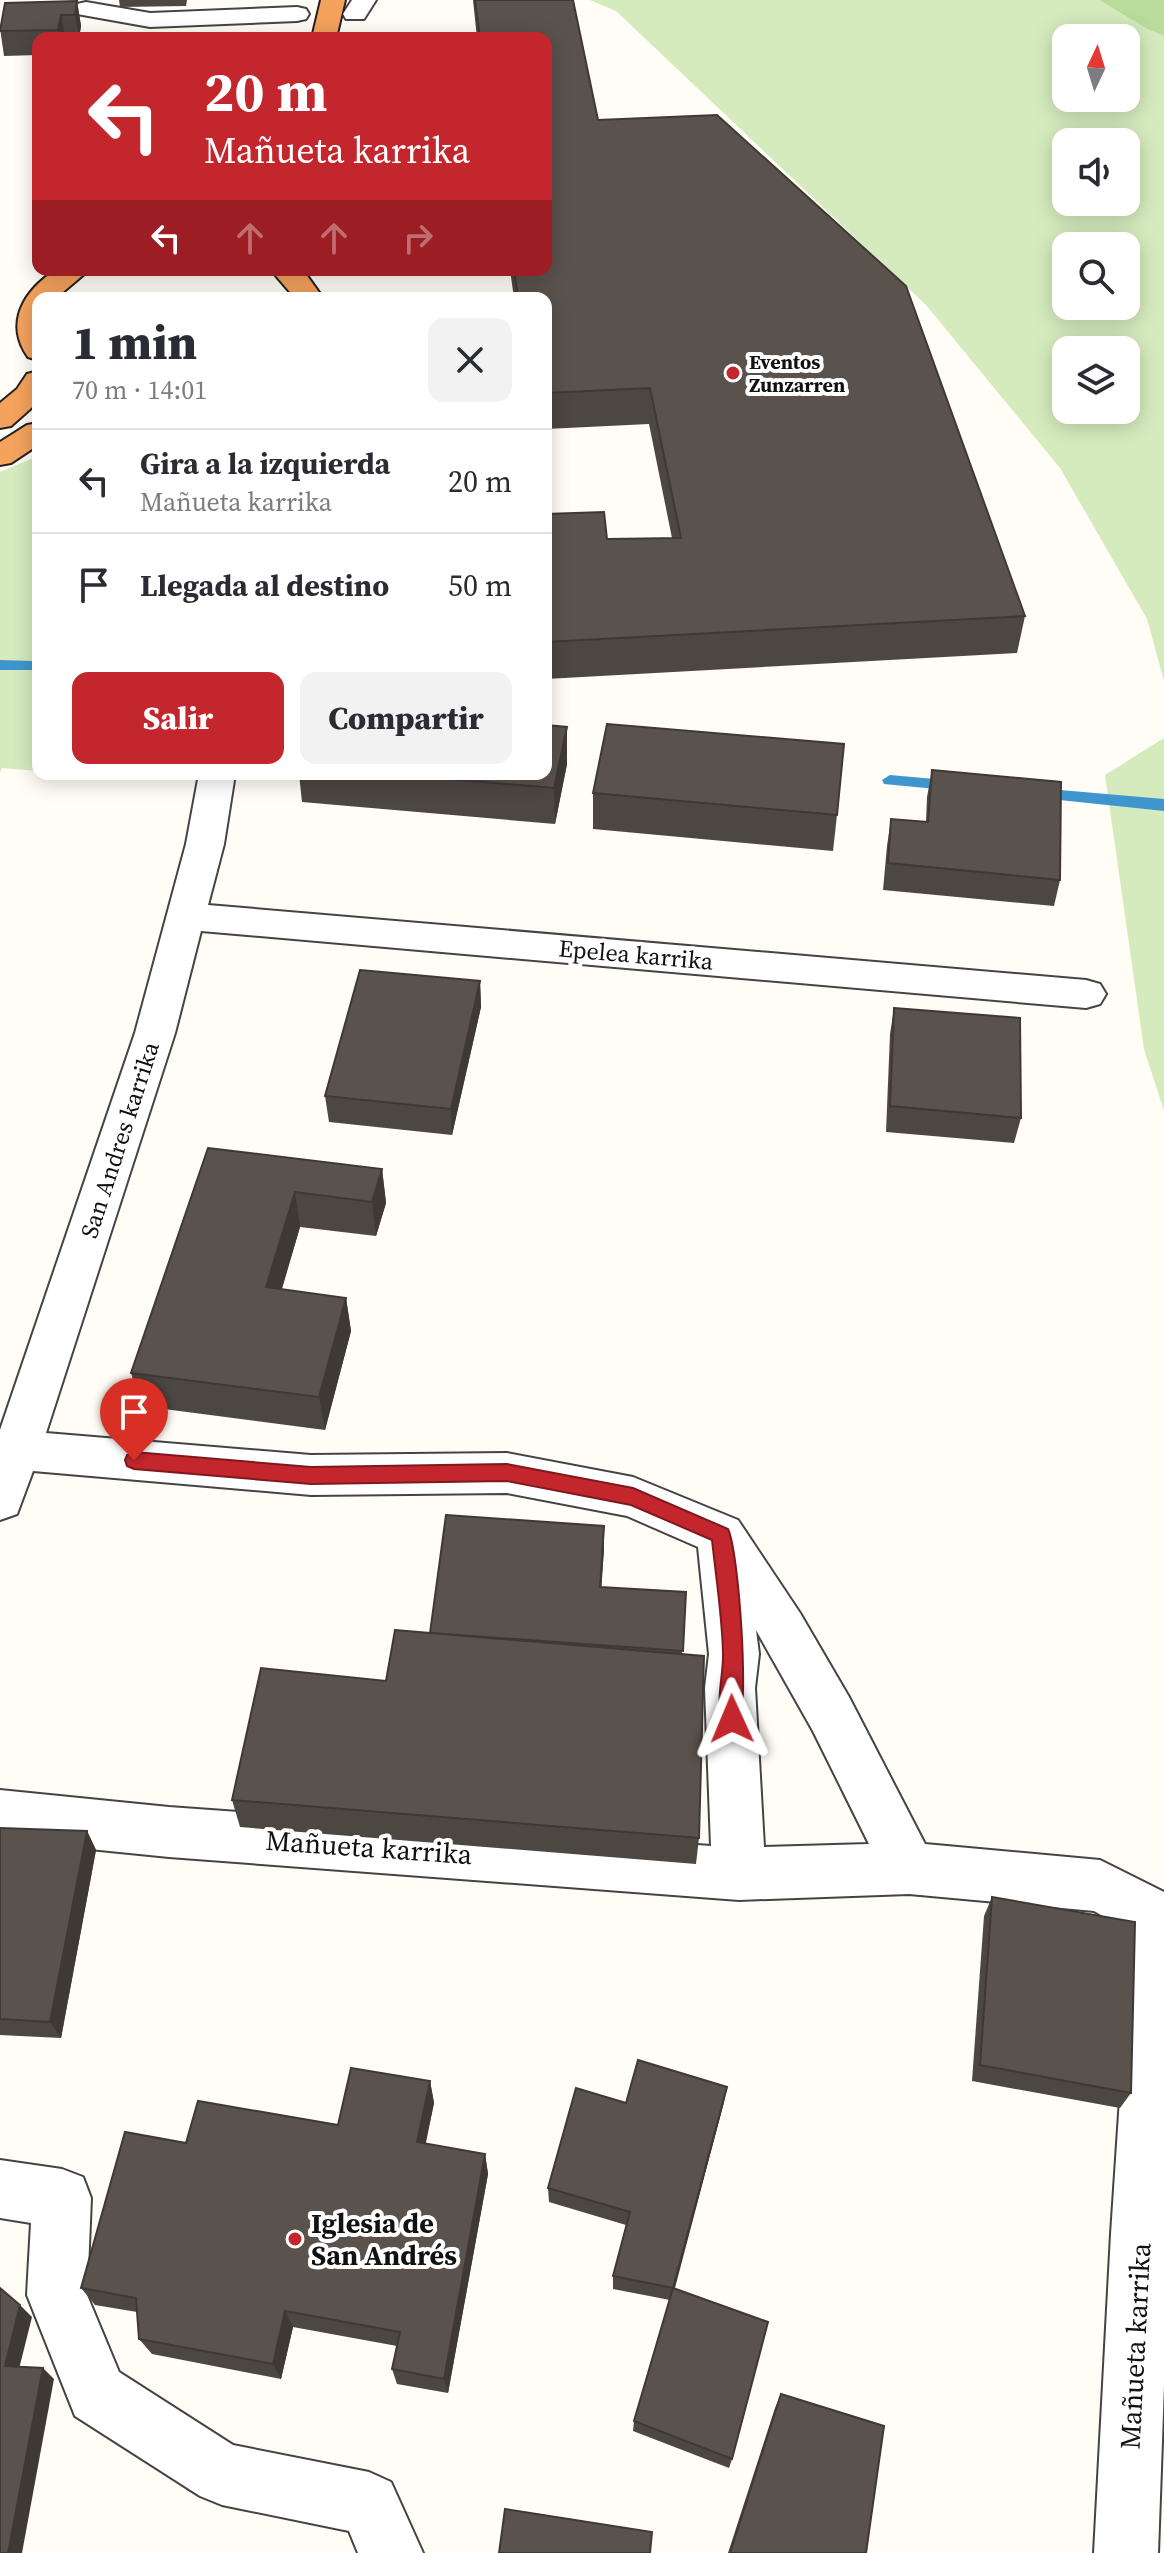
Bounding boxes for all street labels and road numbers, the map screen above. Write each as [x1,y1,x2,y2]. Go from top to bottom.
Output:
street label: Epelea karrika [557,931,715,978]
street label: San Andres karrika [72,1037,167,1242]
street label: Mañueta karrika [264,1821,474,1873]
street label: Mañueta karrika [1111,2241,1159,2450]

